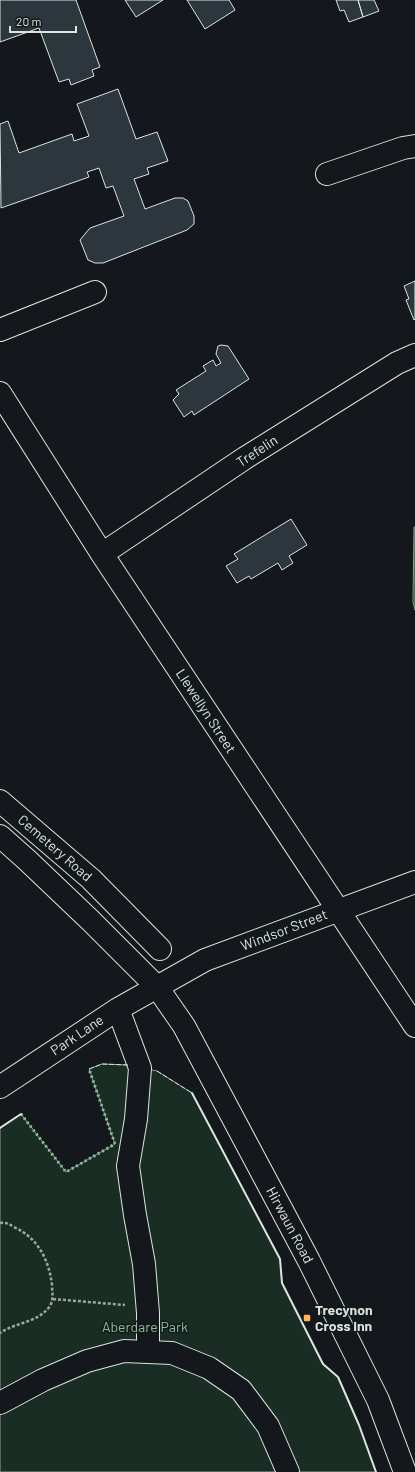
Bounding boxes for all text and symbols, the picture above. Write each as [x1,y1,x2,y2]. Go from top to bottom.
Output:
scale bar [10,8,76,34]
text: 20 m [16,14,42,28]
street label: Trefelin [233,431,281,470]
street label: Llewellyn Street [173,665,240,756]
street label: Cemetery Road [15,811,96,884]
street label: Windsor Street [238,905,330,954]
street label: Park Lane [47,1011,106,1058]
street label: Hirwaun Road [263,1184,318,1266]
place label: Trecynon Cross Inn [315,1301,373,1334]
marker: Trecynon Cross Inn [302,1313,312,1323]
park label: Aberdare Park [102,1318,188,1335]

